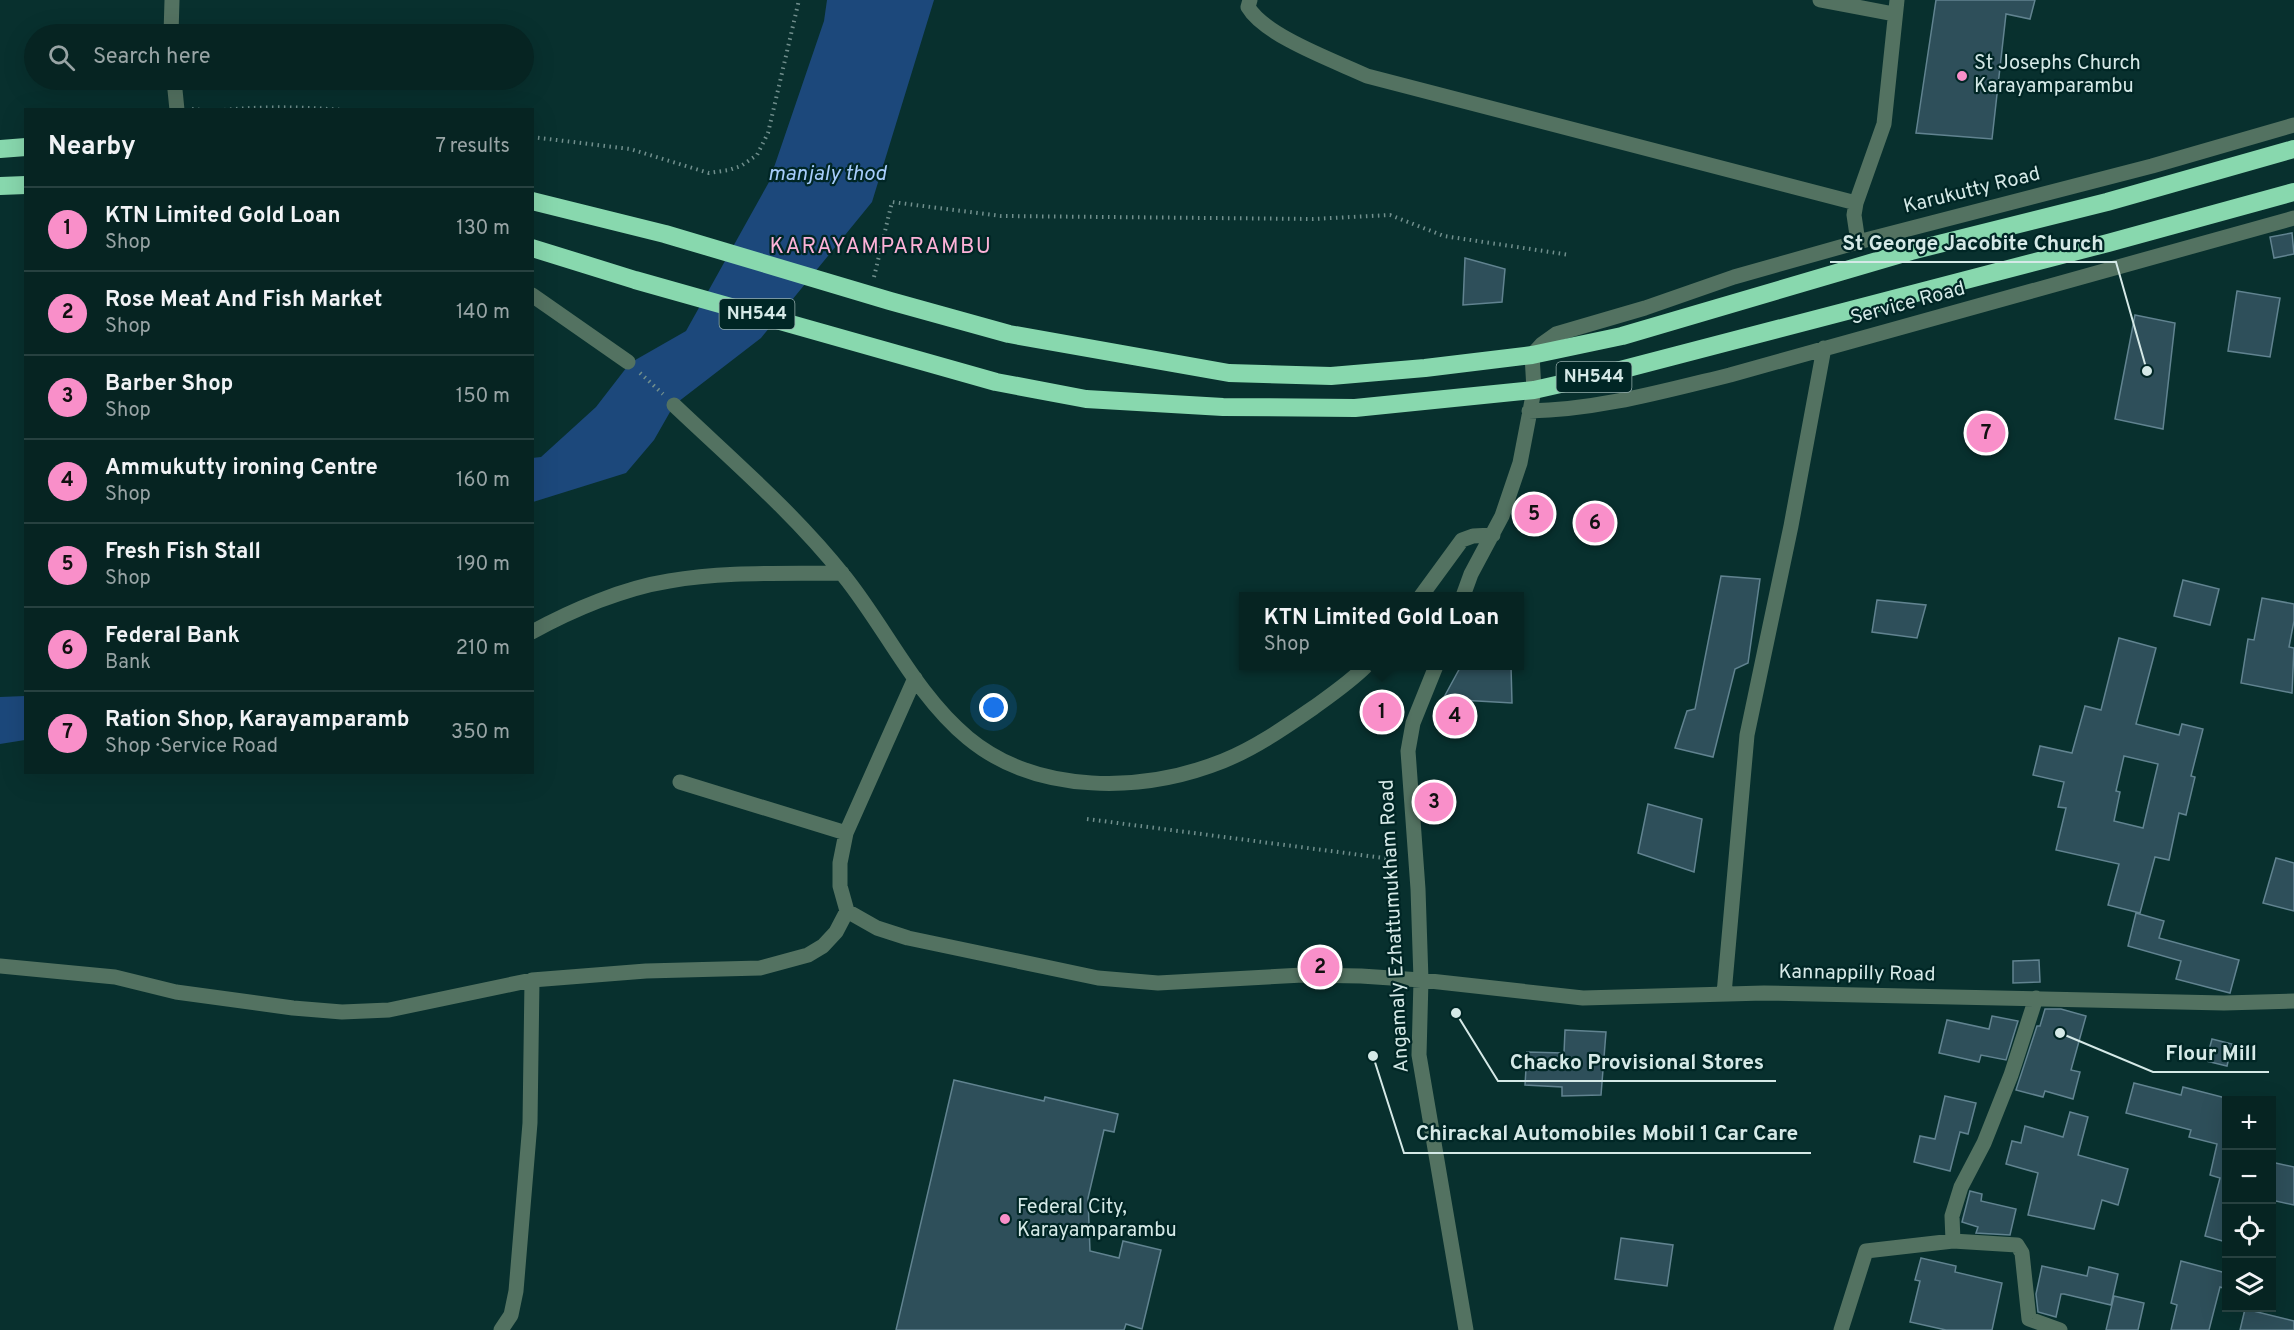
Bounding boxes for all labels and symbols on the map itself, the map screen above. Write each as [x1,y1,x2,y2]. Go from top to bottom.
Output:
place label: St Josephs Church Karayamparambu [1974,51,2141,100]
marker: St Josephs Church Karayamparambu [1955,69,1969,83]
water label: manjaly thod [768,161,888,188]
street label: Karukutty Road [1901,161,2043,221]
callout: St George Jacobite Church [1830,223,2116,262]
text: St George Jacobite Church [1842,231,2104,258]
district label: KARAYAMPARAMBU [770,234,992,261]
street label: Service Road [1848,276,1968,332]
road number: NH544 [720,299,795,329]
road number: NH544 [1556,362,1632,392]
pin: 7 [1966,410,2006,456]
pin: 5 [1514,492,1553,536]
pin: 6 [1576,500,1614,546]
pin: 1 [1362,690,1402,734]
your location [979,693,1008,722]
pin: 4 [1436,694,1474,738]
street label: Angamaly Ezhattumukham Road [1374,779,1416,1073]
pin: 3 [1414,780,1454,824]
pin: 2 [1300,944,1340,990]
street label: Kannappilly Road [1778,960,1936,988]
callout: Flour Mill [2153,1033,2269,1072]
text: Flour Mill [2165,1041,2257,1068]
callout: Chacko Provisional Stores [1498,1042,1776,1081]
text: Chacko Provisional Stores [1510,1050,1764,1077]
callout: Chirackal Automobiles Mobil 1 Car Care [1404,1114,1811,1153]
text: Chirackal Automobiles Mobil 1 Car Care [1416,1121,1798,1148]
place label: Federal City, Karayamparambu [1017,1195,1177,1244]
marker: Federal City, Karayamparambu [998,1212,1012,1226]

